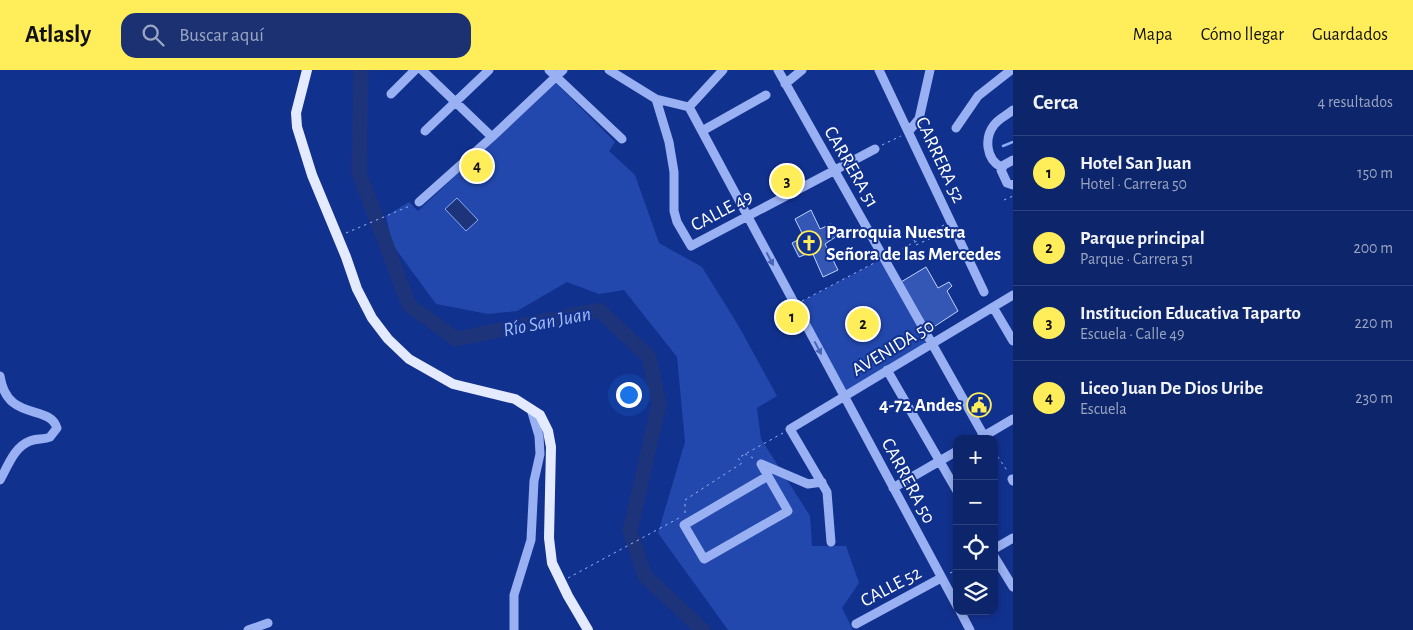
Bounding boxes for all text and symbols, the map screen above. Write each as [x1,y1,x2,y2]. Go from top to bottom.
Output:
search box [121,13,471,58]
icon: search [139,21,167,49]
text: Atlasly [25,23,91,47]
text: Buscar aquí [179,26,264,45]
text: Mapa [1133,26,1173,44]
text: Cómo llegar [1201,26,1284,44]
text: Guardados [1312,26,1388,44]
text: Cerca [1033,92,1079,113]
text: 4 resultados [1318,94,1393,110]
street label: CARRERA 52 [912,114,968,206]
street label: CARRERA 51 [820,123,882,211]
pin: 4 [461,147,493,185]
text: Hotel San Juan [1080,154,1192,173]
pin: 3 [771,162,803,200]
text: 1 [1046,165,1052,181]
text: 150 m [1357,165,1393,181]
text: Hotel · Carrera 50 [1080,176,1187,192]
street label: CALLE 49 [688,187,756,235]
place label: Parroquia Nuestra Señora de las Mercedes [826,223,1001,264]
text: Parque principal [1080,229,1205,248]
church icon: Parroquia Nuestra Señora de las Mercedes [796,230,822,256]
text: 2 [1045,240,1053,256]
text: 200 m [1353,240,1393,256]
text: Parque · Carrera 51 [1080,251,1193,267]
one-way arrow [766,252,775,266]
pin: 1 [776,298,808,336]
water label: Río San Juan [501,304,593,340]
text: Institucion Educativa Taparto [1080,304,1301,323]
pin: 2 [847,305,879,343]
text: 3 [1046,315,1052,331]
text: 220 m [1355,315,1393,331]
street label: AVENIDA 50 [848,316,938,380]
text: Escuela · Calle 49 [1080,326,1184,342]
one-way arrow [814,341,822,355]
text: Liceo Juan De Dios Uribe [1080,379,1263,398]
your location [616,382,642,408]
text: 4 [1045,390,1053,406]
text: 230 m [1355,390,1393,406]
public building icon: 4-72 Andes [966,392,992,418]
place label: 4-72 Andes [879,396,962,415]
text: Escuela [1080,401,1127,417]
street label: CARRERA 50 [878,435,938,527]
map controls [953,435,998,615]
button: + [953,435,998,480]
button: − [953,480,998,525]
button: locate [953,525,998,570]
street label: CALLE 52 [858,563,925,611]
button: layers [953,570,998,615]

